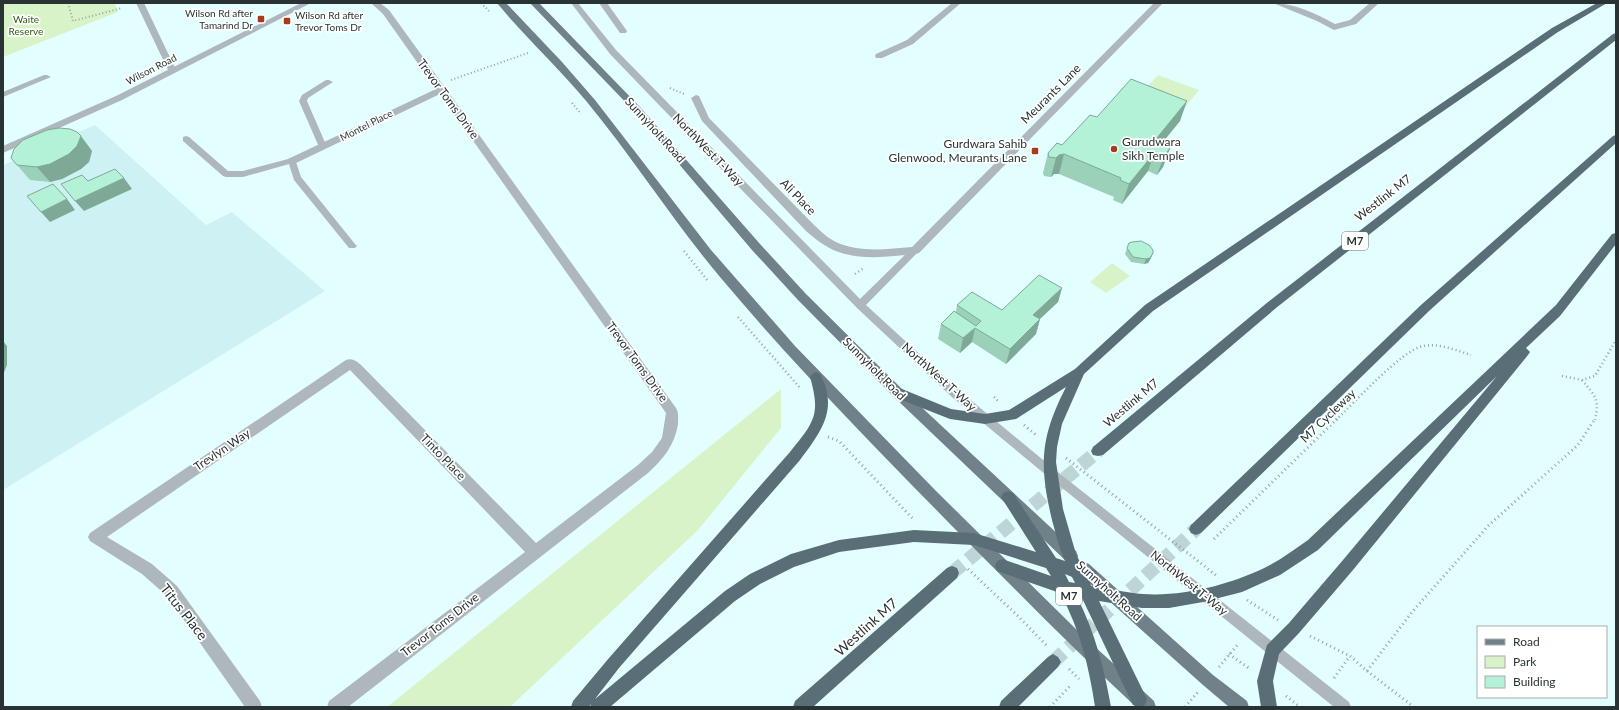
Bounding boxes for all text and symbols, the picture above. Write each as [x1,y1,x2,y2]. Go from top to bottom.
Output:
place label: Wilson Rd after Tamarind Dr [185,7,253,31]
place label: Wilson Rd after Trevor Toms Dr [295,9,363,33]
park label: Waite Reserve [9,13,43,37]
marker: Wilson Rd after Tamarind Dr [256,14,266,24]
marker: Wilson Rd after Trevor Toms Dr [282,16,292,26]
street label: Wilson Road [124,51,178,87]
street label: Trevor Toms Drive [414,56,482,142]
street label: Meurants Lane [1018,61,1084,127]
street label: Sunnyholt Road [622,94,689,165]
street label: Montel Place [338,107,394,143]
street label: NorthWest T-Way [670,110,747,190]
place label: Gurudwara Sikh Temple [1122,134,1185,163]
place label: Gurdwara Sahib Glenwood, Meurants Lane [888,136,1027,165]
marker: Gurudwara Sikh Temple [1109,144,1119,154]
marker: Gurdwara Sahib Glenwood, Meurants Lane [1030,146,1040,156]
street label: Westlink M7 [1352,171,1414,224]
street label: Ali Place [777,175,819,218]
road number: M7 [1342,232,1368,250]
street label: Trevor Toms Drive [603,319,671,405]
street label: Sunnyholt Road [840,334,909,403]
street label: NorthWest T-Way [899,339,980,415]
street label: Westlink M7 [1100,375,1161,430]
street label: M7 Cycleway [1297,385,1359,446]
street label: Trevlyn Way [191,425,253,474]
street label: Tinto Place [418,430,469,483]
street label: NorthWest T-Way [1148,547,1232,619]
street label: Sunnyholt Road [1074,557,1145,624]
street label: Titus Place [157,580,212,643]
road number: M7 [1056,587,1082,605]
street label: Trevor Toms Drive [398,589,482,660]
street label: Westlink M7 [831,594,901,659]
legend [1477,626,1607,698]
text: Road [1513,634,1540,649]
text: Park [1513,654,1537,669]
text: Building [1513,674,1556,689]

